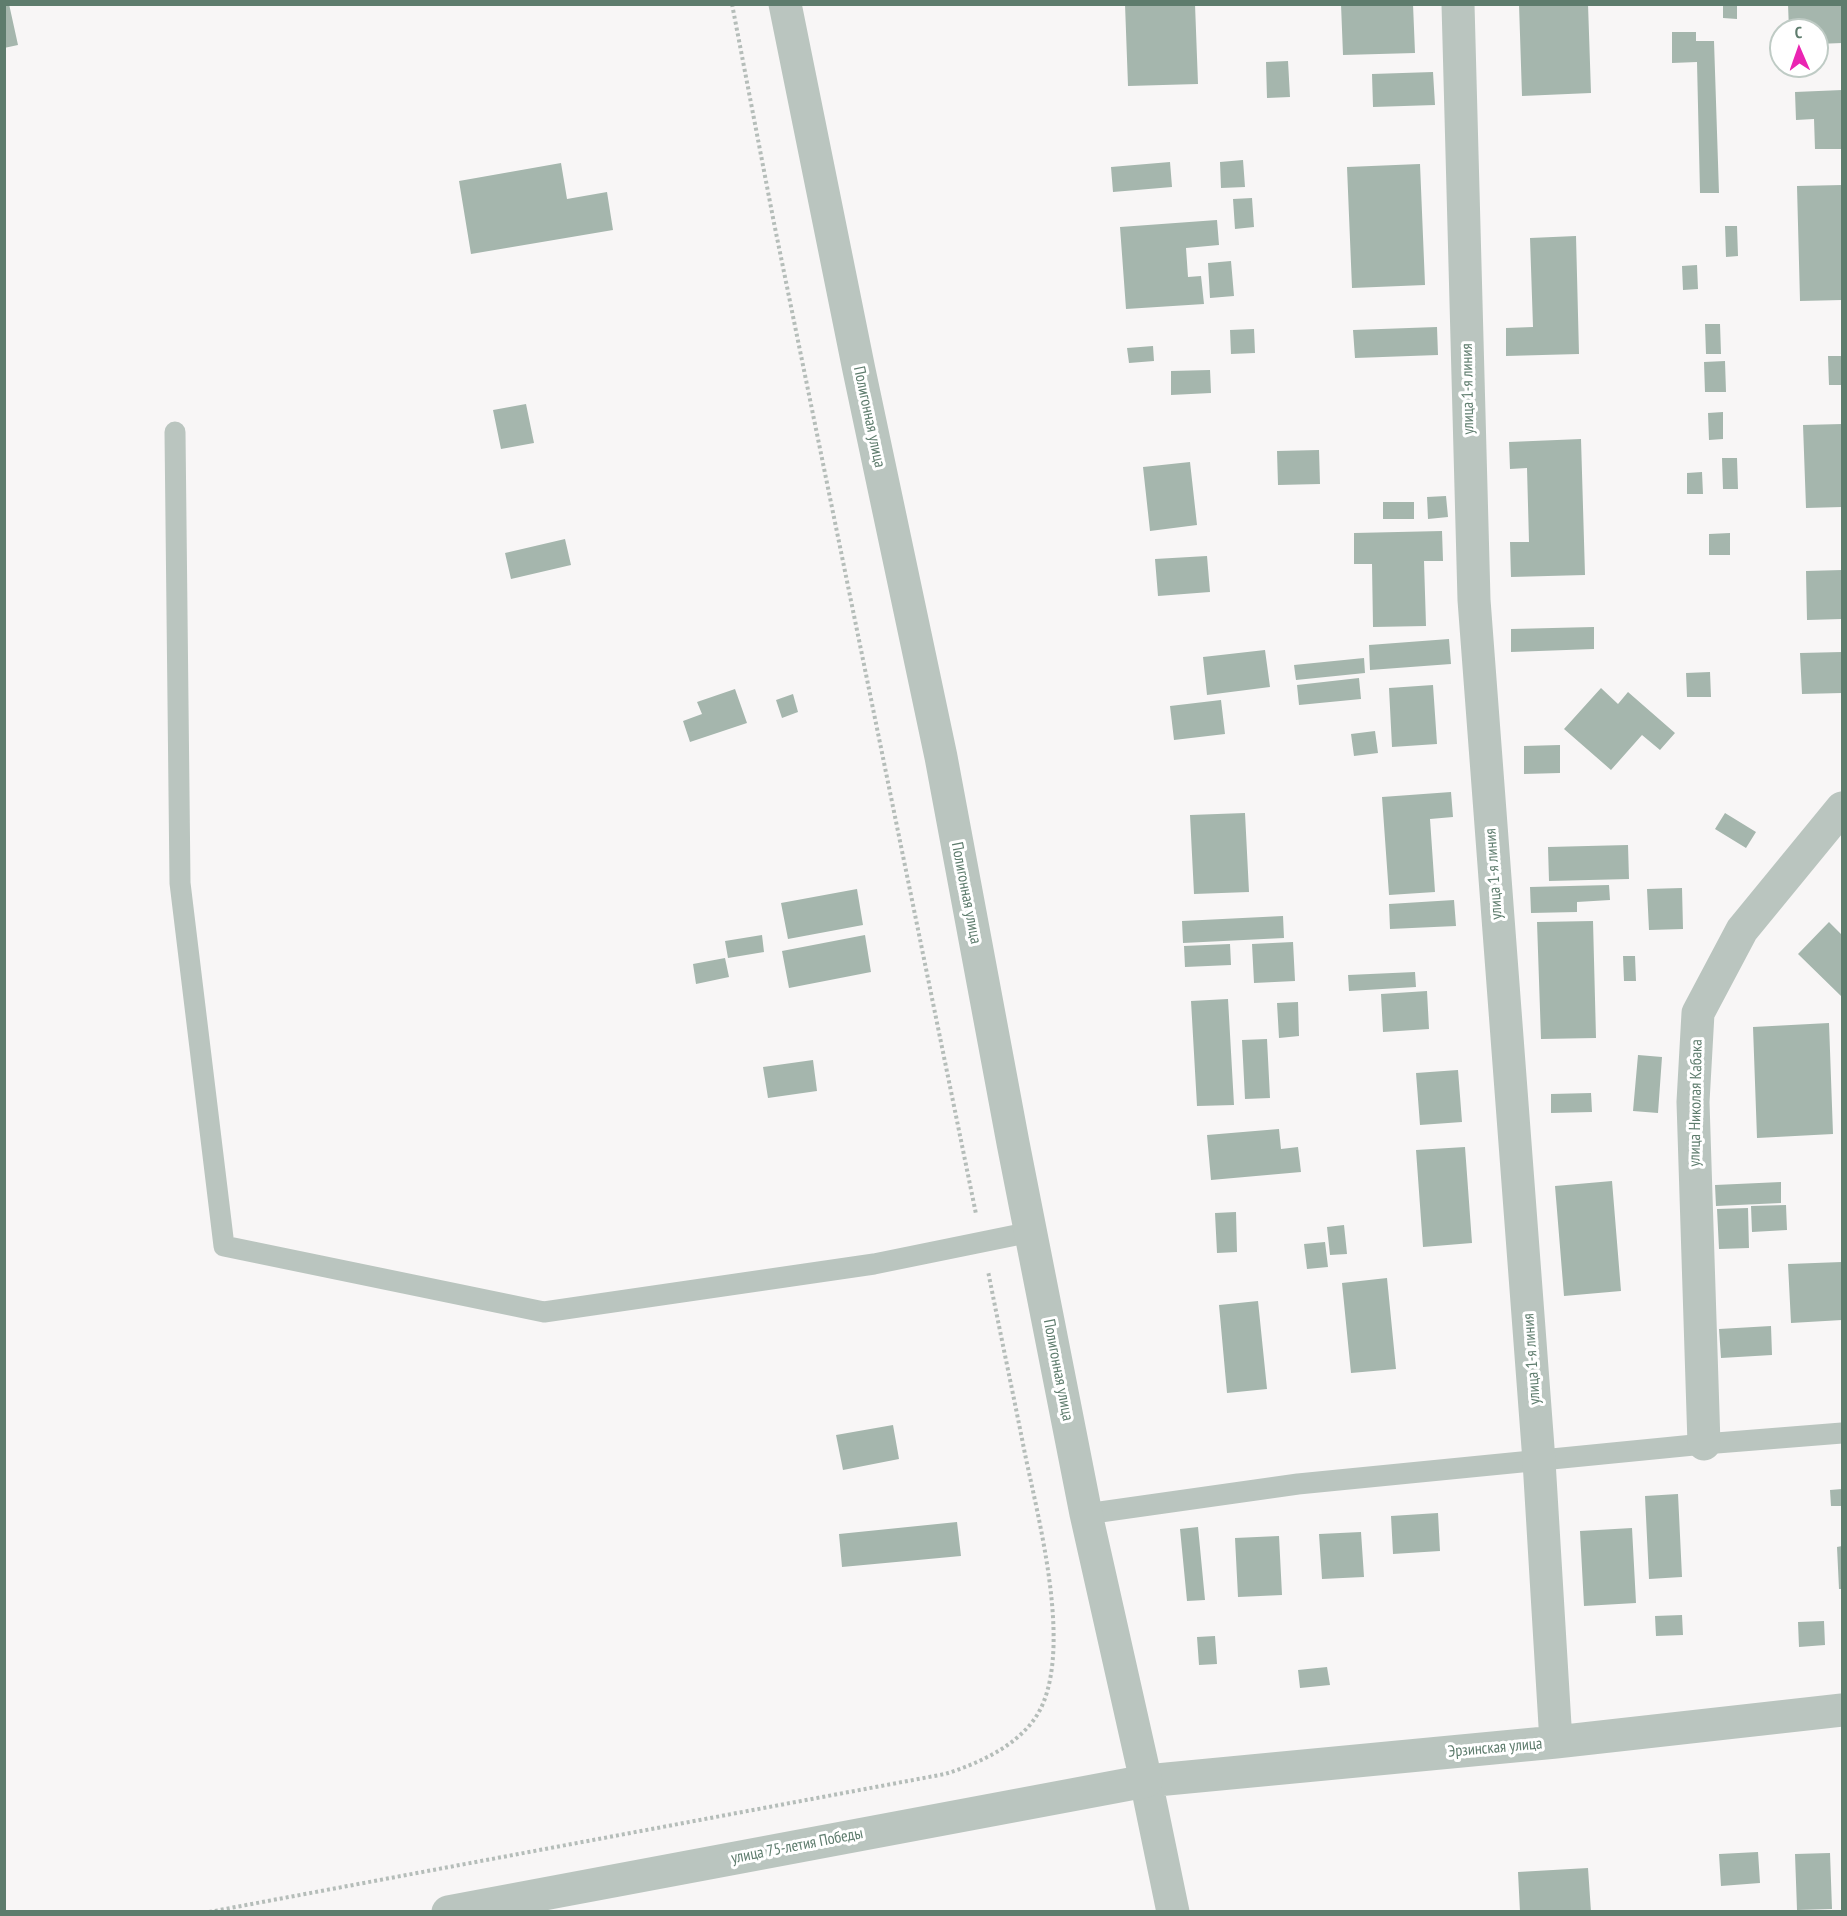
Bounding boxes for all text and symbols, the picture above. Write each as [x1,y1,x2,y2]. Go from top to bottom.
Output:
north arrow [1769,18,1829,78]
text: С [1794,22,1802,42]
street label: улица 1-я линия [1458,343,1478,435]
street label: Полигонная улица [849,365,889,469]
street label: улица 1-я линия [1481,828,1507,920]
street label: Полигонная улица [947,841,985,945]
street label: улица Николая Кабака [1685,1039,1707,1167]
street label: улица 1-я линия [1519,1313,1545,1405]
street label: Полигонная улица [1039,1318,1077,1422]
street label: Эрзинская улица [1447,1734,1543,1762]
street label: улица 75-летия Победы [729,1824,865,1868]

